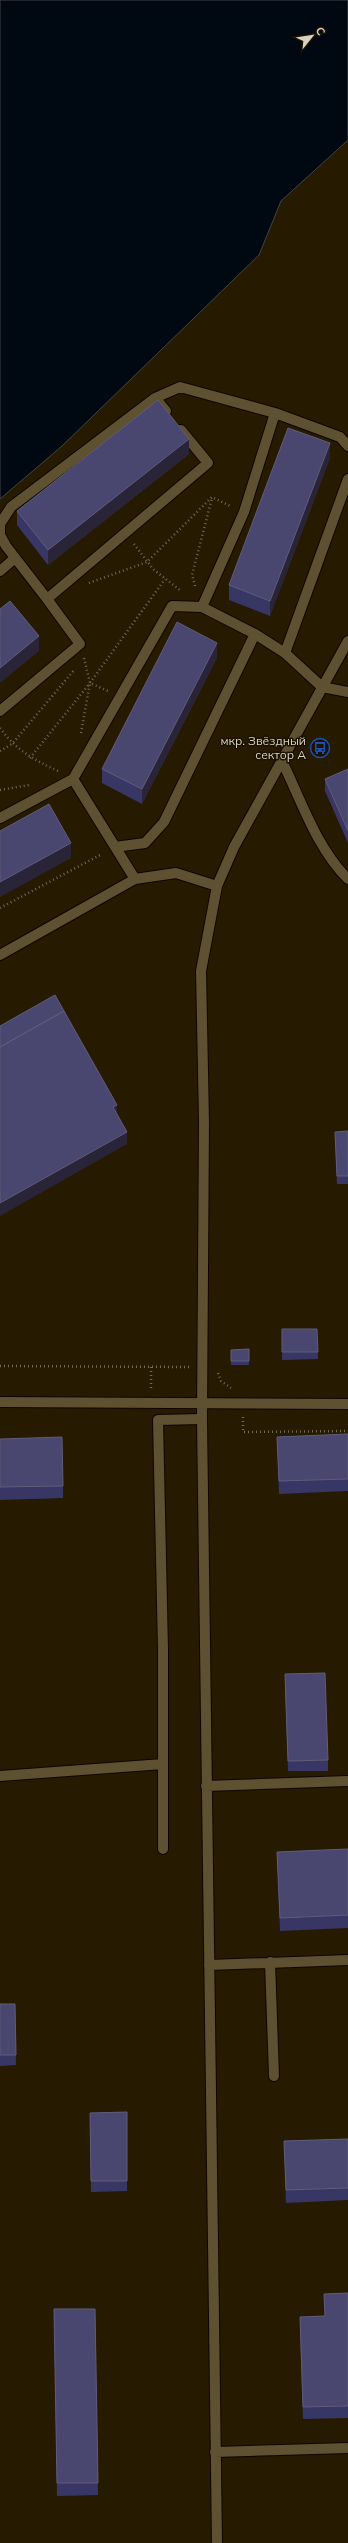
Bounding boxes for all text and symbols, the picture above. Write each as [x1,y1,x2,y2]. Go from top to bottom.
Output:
north arrow [292,16,332,56]
text: С [313,24,329,38]
place label: мкр. Звёздный сектор А [221,733,306,762]
bus stop icon: мкр. Звёздный сектор А [309,737,331,759]

